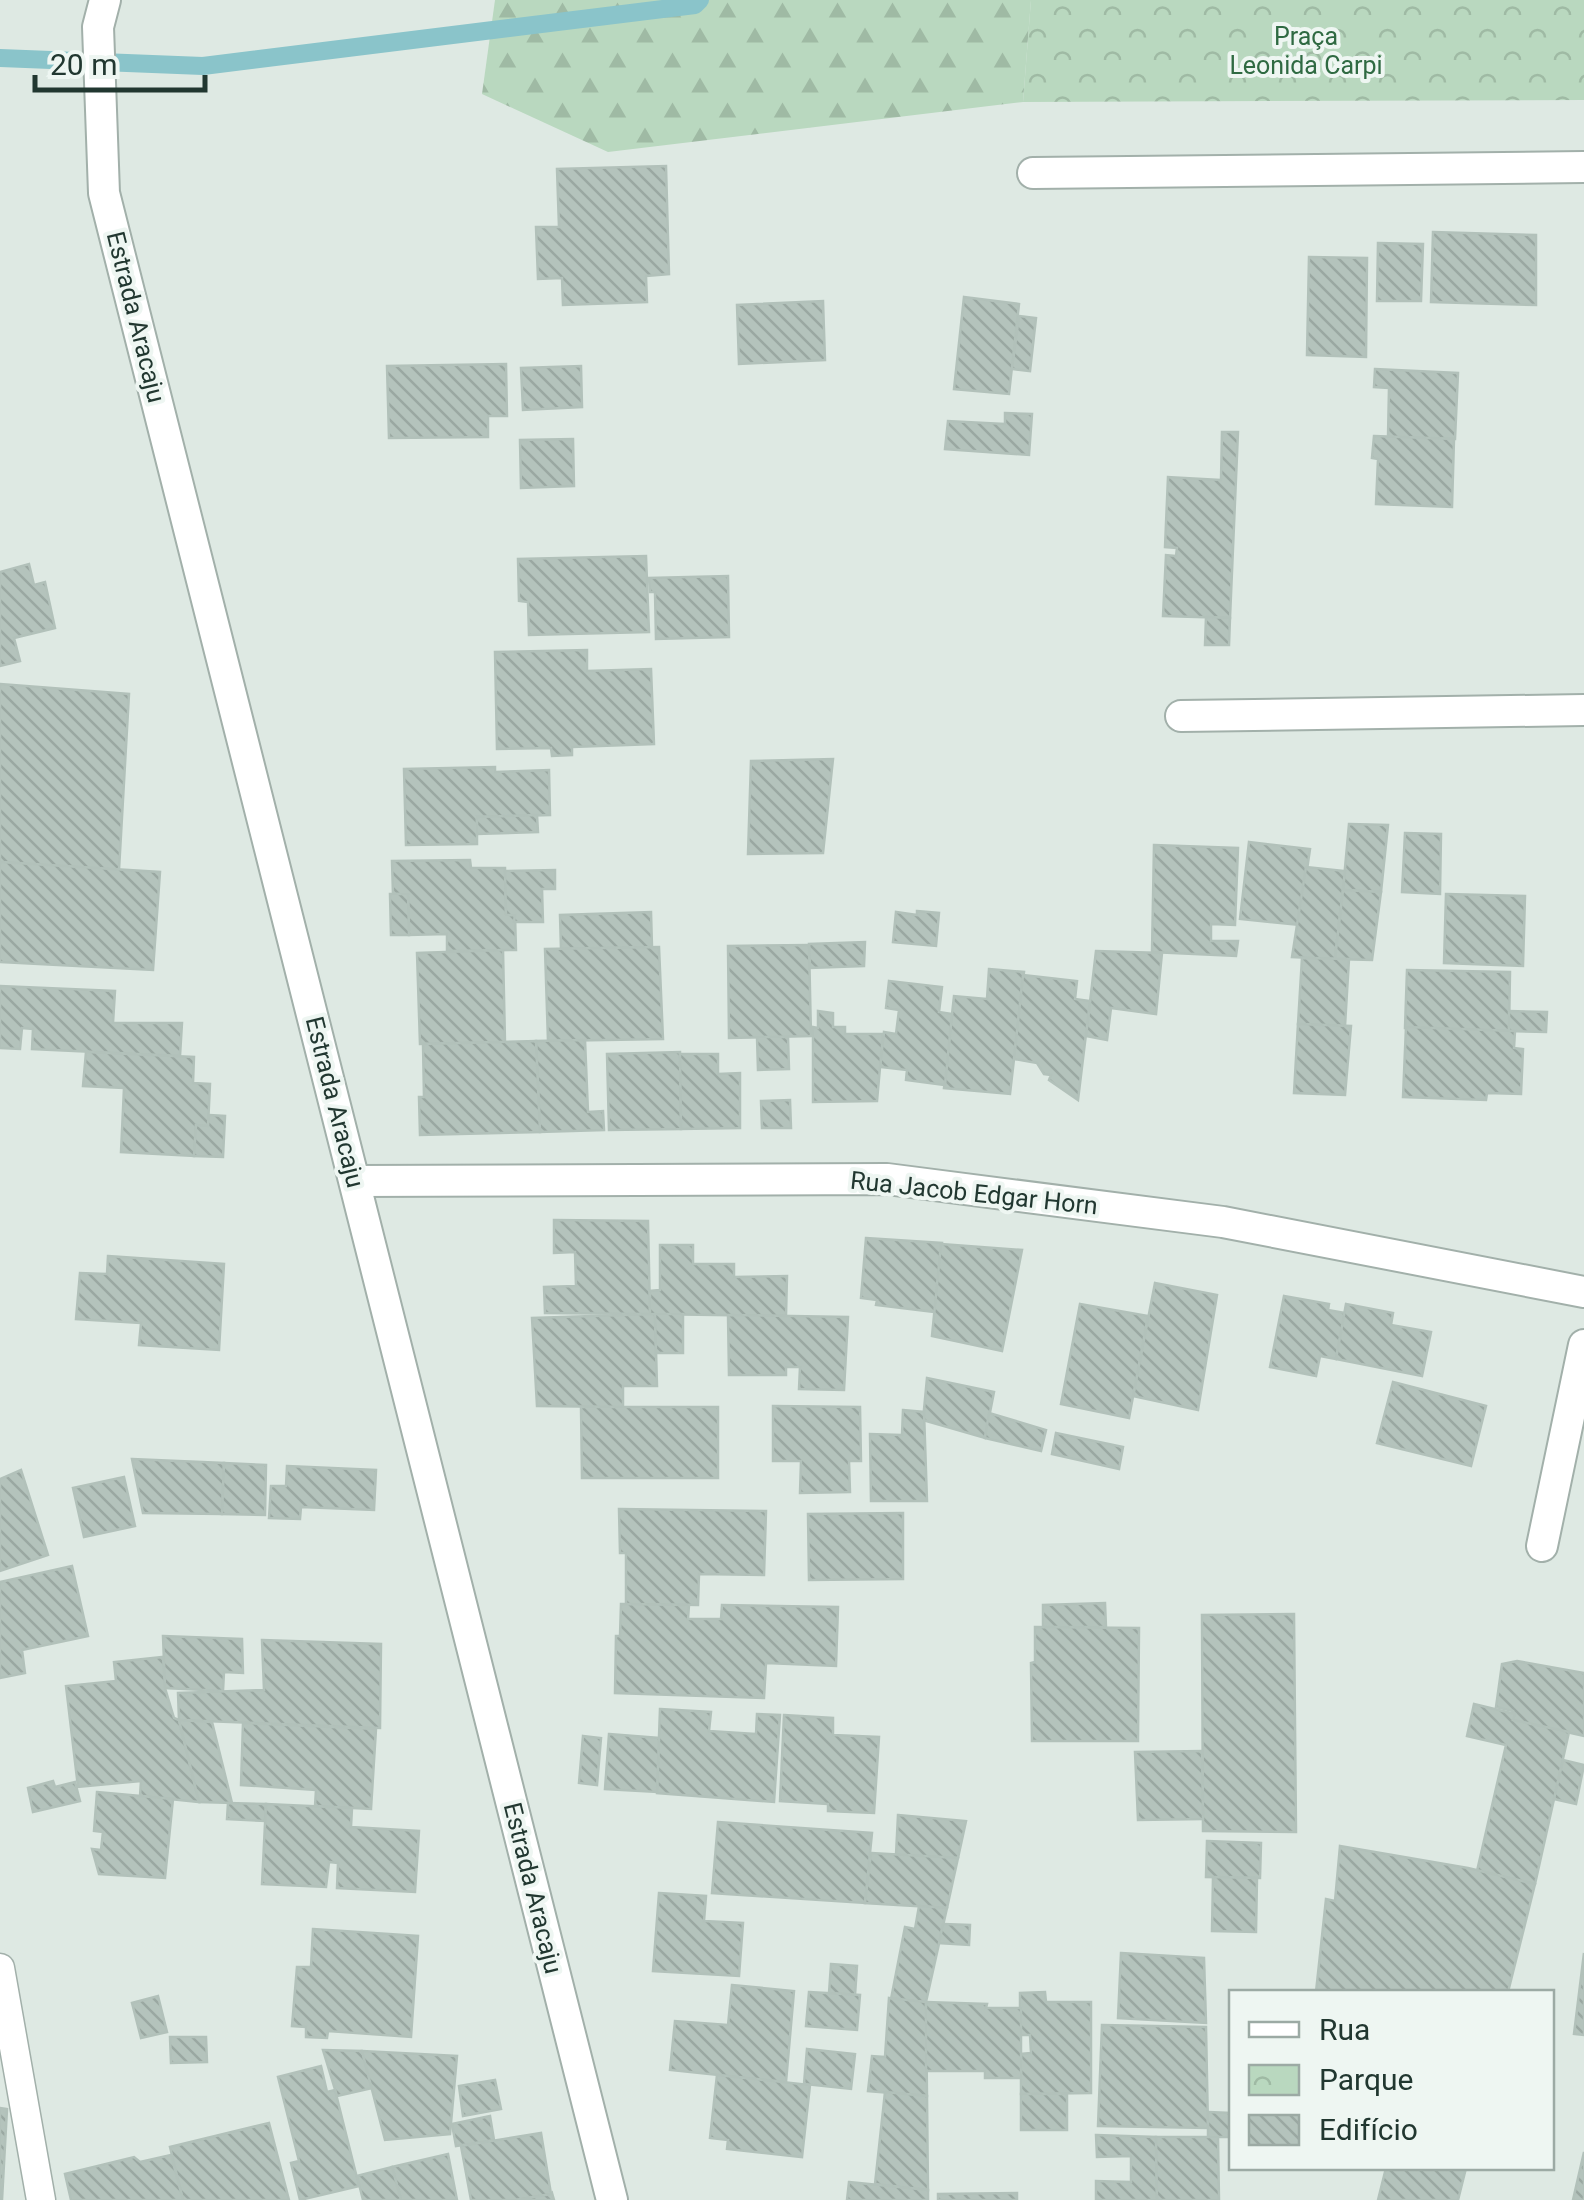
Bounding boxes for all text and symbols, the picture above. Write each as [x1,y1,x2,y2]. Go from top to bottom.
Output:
park label: Praça Leonida Carpi [1229,22,1383,80]
scale bar [35,30,205,92]
text: 20 m [50,47,117,82]
street label: Estrada Aracaju [101,229,171,405]
street label: Estrada Aracaju [300,1014,370,1190]
street label: Rua Jacob Edgar Horn [849,1166,1099,1220]
street label: Estrada Aracaju [498,1800,568,1976]
legend [1229,1990,1554,2170]
text: Rua [1319,2012,1370,2047]
text: Parque [1319,2062,1413,2097]
text: Edifício [1319,2112,1418,2147]

